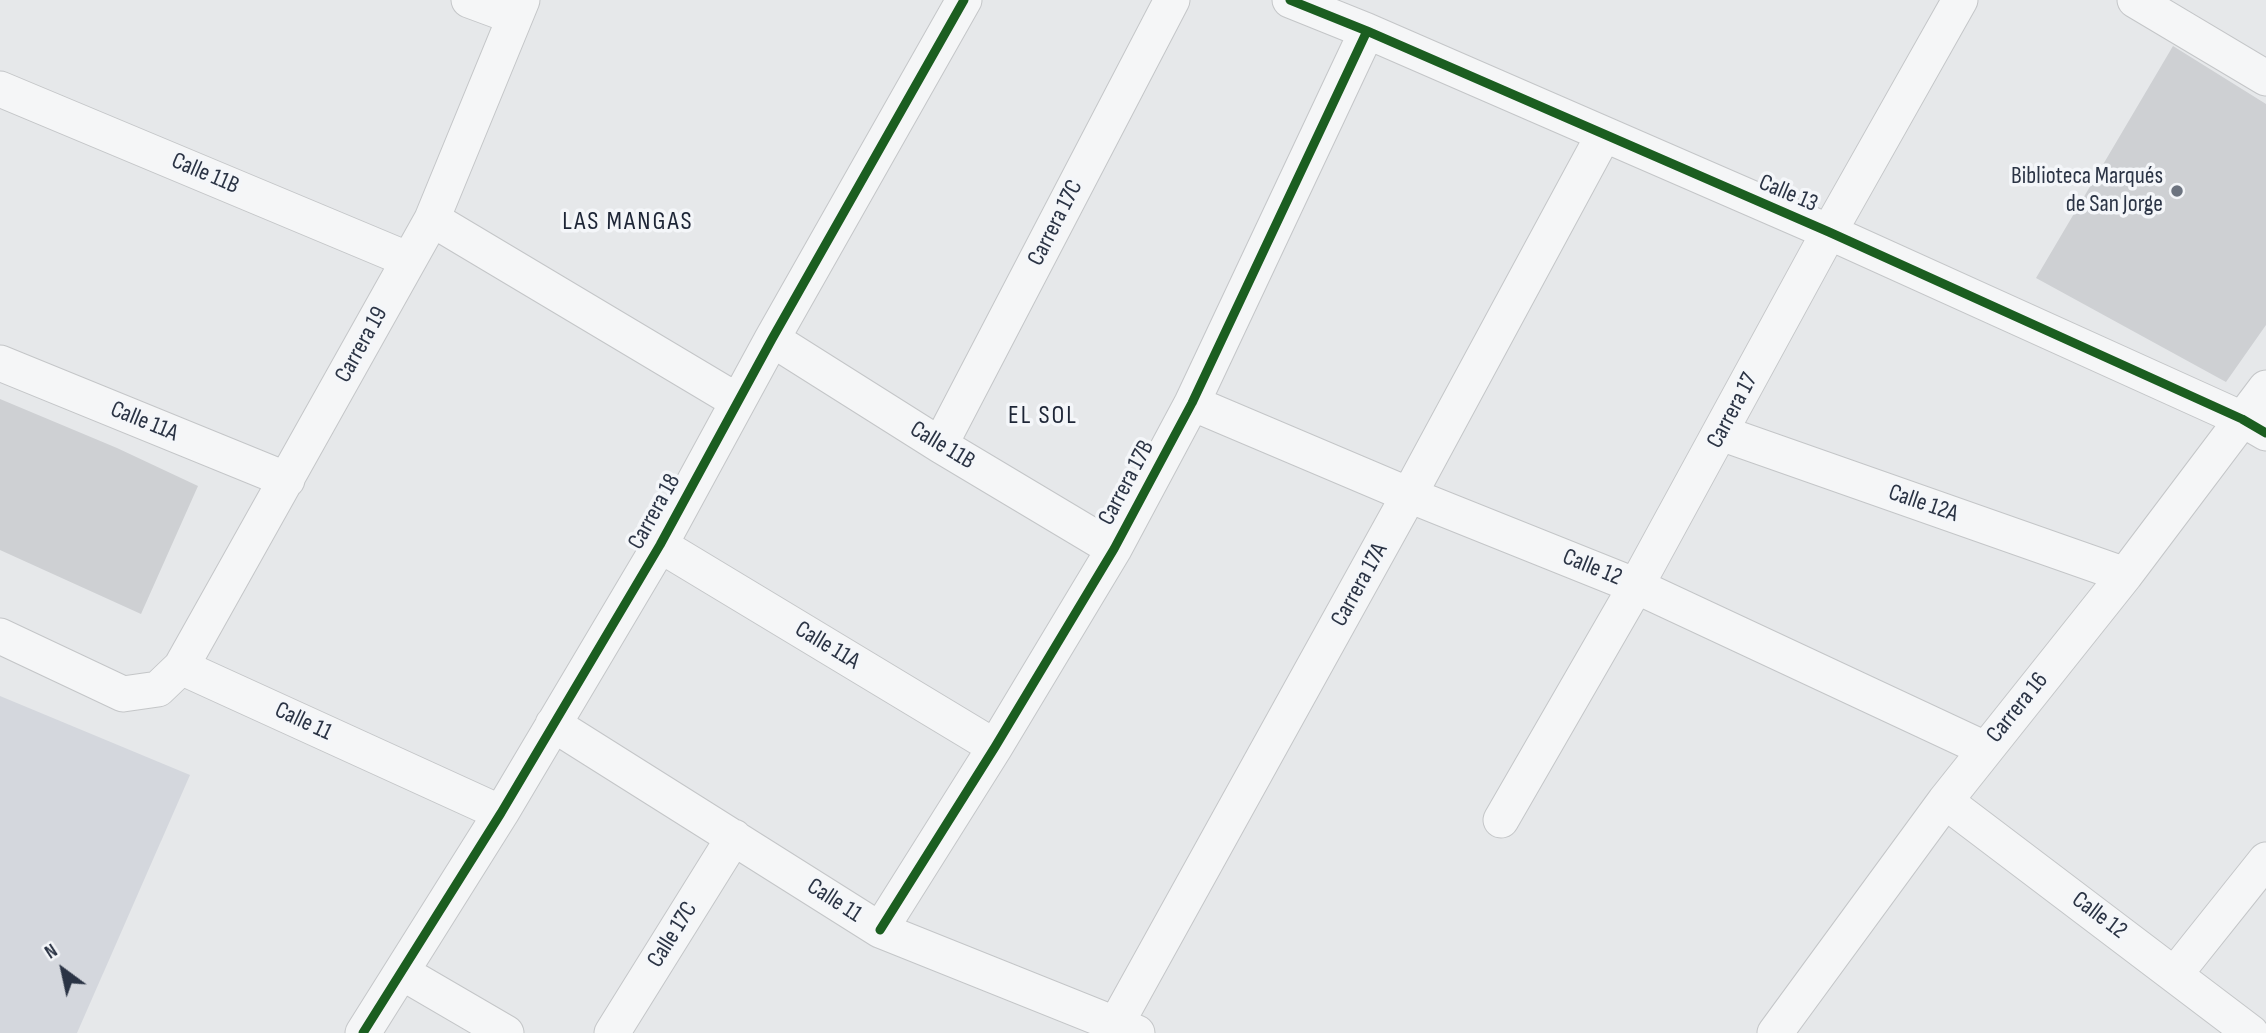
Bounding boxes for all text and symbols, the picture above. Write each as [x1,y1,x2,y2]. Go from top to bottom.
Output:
street label: Calle 11B [167,147,243,201]
place label: Biblioteca Marqués de San Jorge [2011,163,2163,219]
street label: Calle 13 [1754,169,1822,219]
street label: Carrera 17C [1022,175,1090,271]
marker: Biblioteca Marqués de San Jorge [2169,183,2185,199]
district label: LAS MANGAS [564,206,692,238]
street label: Carrera 19 [330,302,394,388]
street label: Carrera 17 [1701,368,1765,454]
street label: Calle 11A [106,395,182,449]
district label: EL SOL [1009,400,1077,432]
street label: Calle 11B [904,415,980,477]
street label: Carrera 17B [1093,436,1161,530]
street label: Carrera 18 [623,469,687,555]
street label: Calle 12A [1884,479,1962,529]
street label: Carrera 17A [1325,538,1395,632]
street label: Calle 12 [1558,543,1626,593]
street label: Calle 11A [789,616,865,676]
street label: Carrera 16 [1981,667,2055,749]
street label: Calle 11 [270,696,336,748]
street label: Calle 11 [801,873,867,929]
street label: Calle 12 [2066,886,2132,946]
street label: Calle 17C [642,897,704,973]
north arrow [28,935,98,1005]
text: N [41,940,62,964]

